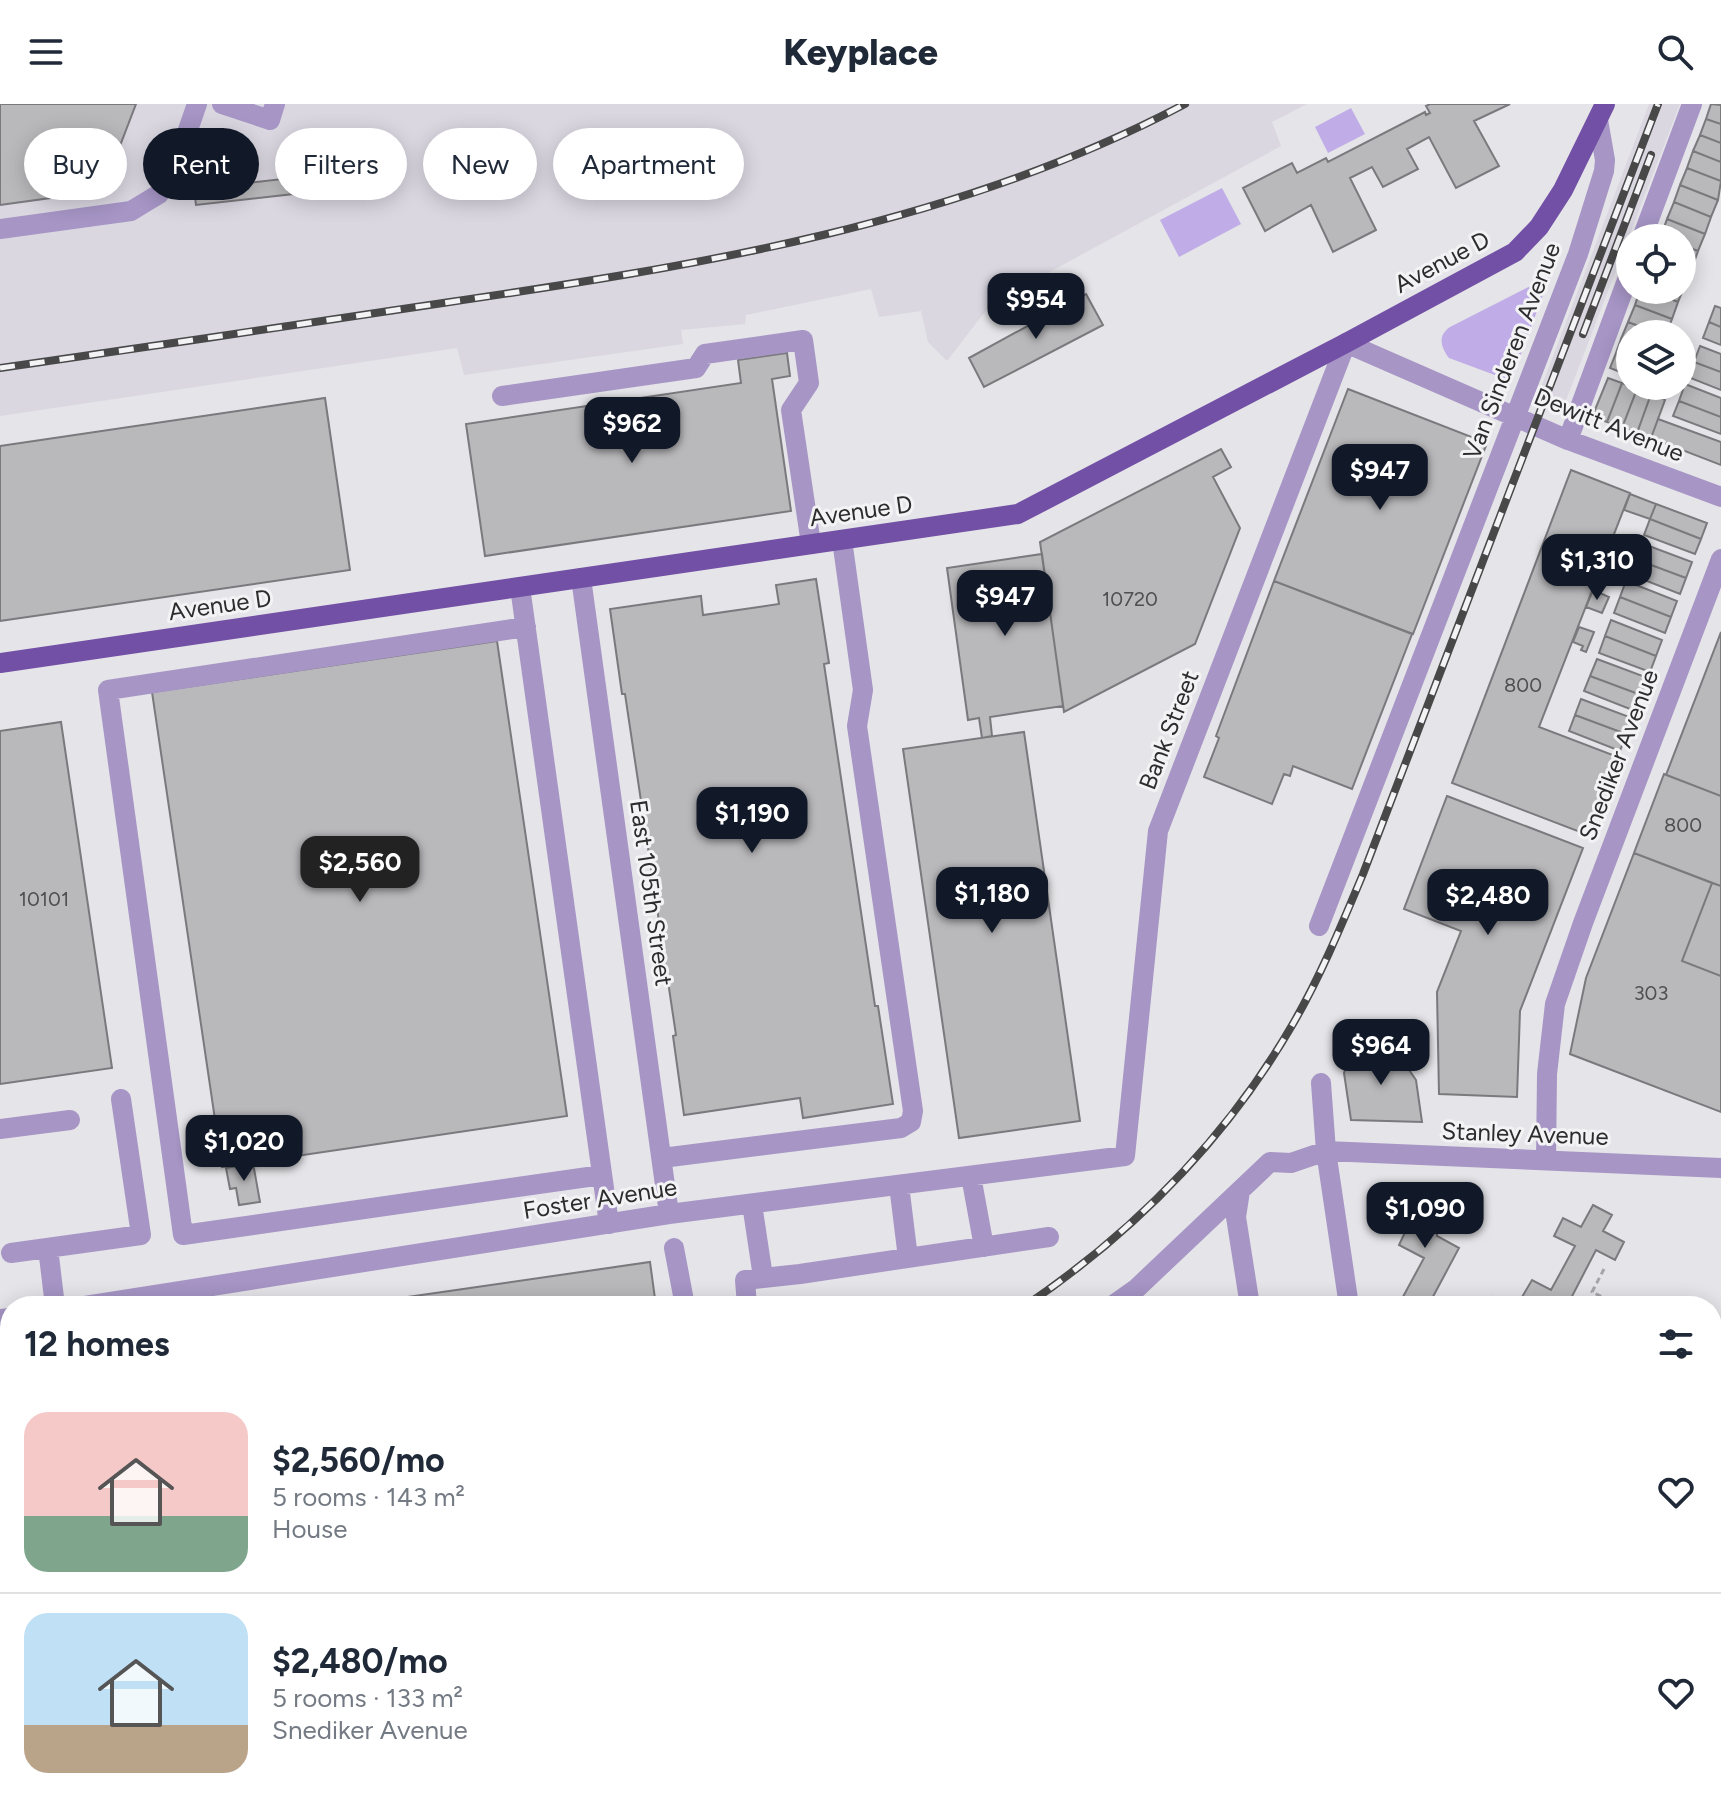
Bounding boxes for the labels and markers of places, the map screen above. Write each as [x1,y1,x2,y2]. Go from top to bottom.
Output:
pin: $954 [989,273,1083,341]
pin: $962 [585,397,679,465]
pin: $947 [1333,444,1427,512]
pin: $1,310 [1532,534,1662,602]
pin: $947 [958,570,1052,638]
pin: $1,190 [687,787,817,855]
pin: $2,560 [295,836,425,904]
pin: $1,180 [927,867,1057,935]
pin: $2,480 [1423,869,1553,937]
pin: $964 [1334,1019,1428,1087]
pin: $1,020 [179,1115,309,1183]
pin: $1,090 [1360,1182,1490,1250]

